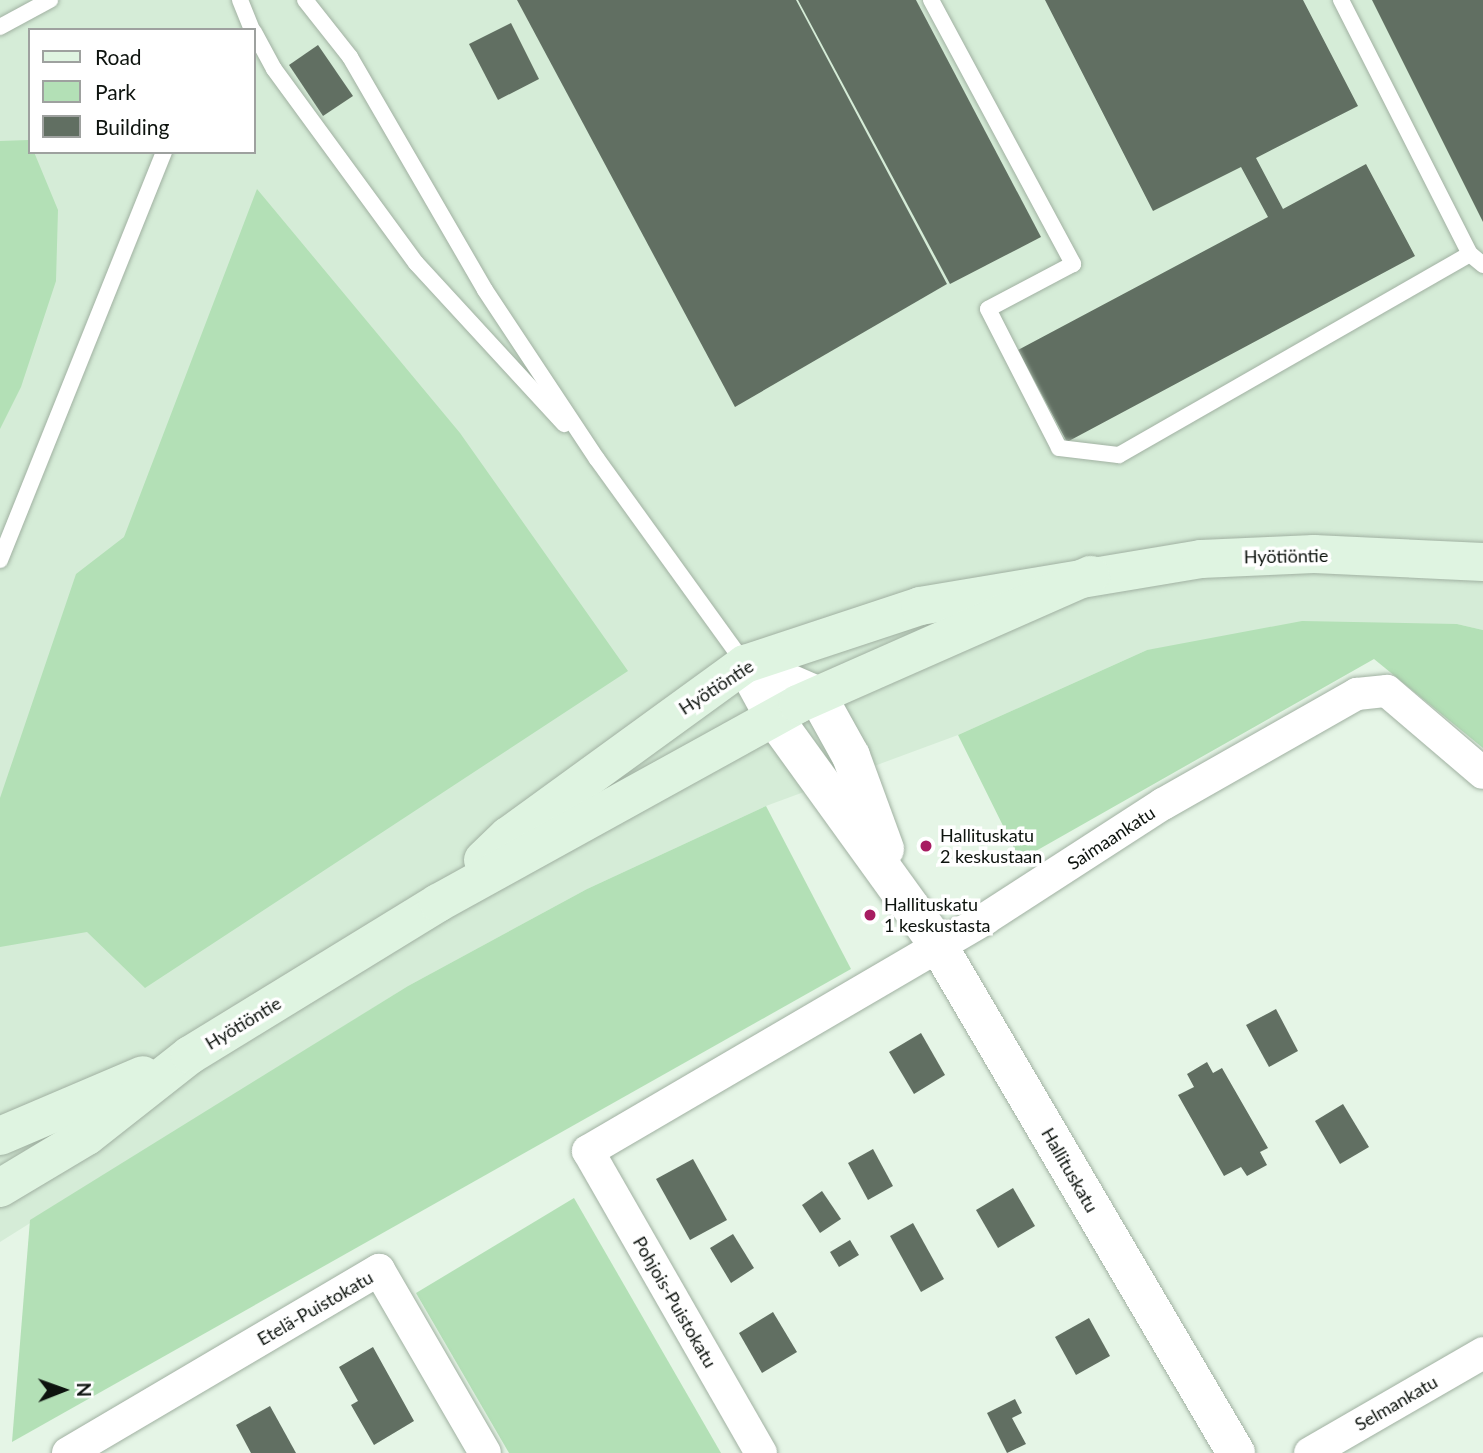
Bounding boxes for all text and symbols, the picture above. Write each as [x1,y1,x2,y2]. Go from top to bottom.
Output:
legend [28,28,256,154]
text: Road [95,44,142,69]
text: Park [95,79,136,104]
text: Building [95,114,170,139]
street label: Hyötiöntie [1244,544,1328,568]
street label: Hyötiöntie [675,655,757,719]
street label: Saimaankatu [1063,802,1159,874]
place label: Hallituskatu 2 keskustaan [940,825,1042,868]
marker: Hallituskatu 2 keskustaan [918,838,934,854]
place label: Hallituskatu 1 keskustasta [884,894,991,936]
marker: Hallituskatu 1 keskustasta [862,907,878,923]
street label: Hyötiöntie [201,992,285,1054]
street label: Hallituskatu [1037,1124,1103,1216]
street label: Pohjois-Puistokatu [629,1233,721,1371]
street label: Etelä-Puistokatu [253,1266,377,1350]
north arrow [28,1355,98,1425]
street label: Selmankatu [1351,1371,1441,1435]
text: N [73,1382,96,1397]

